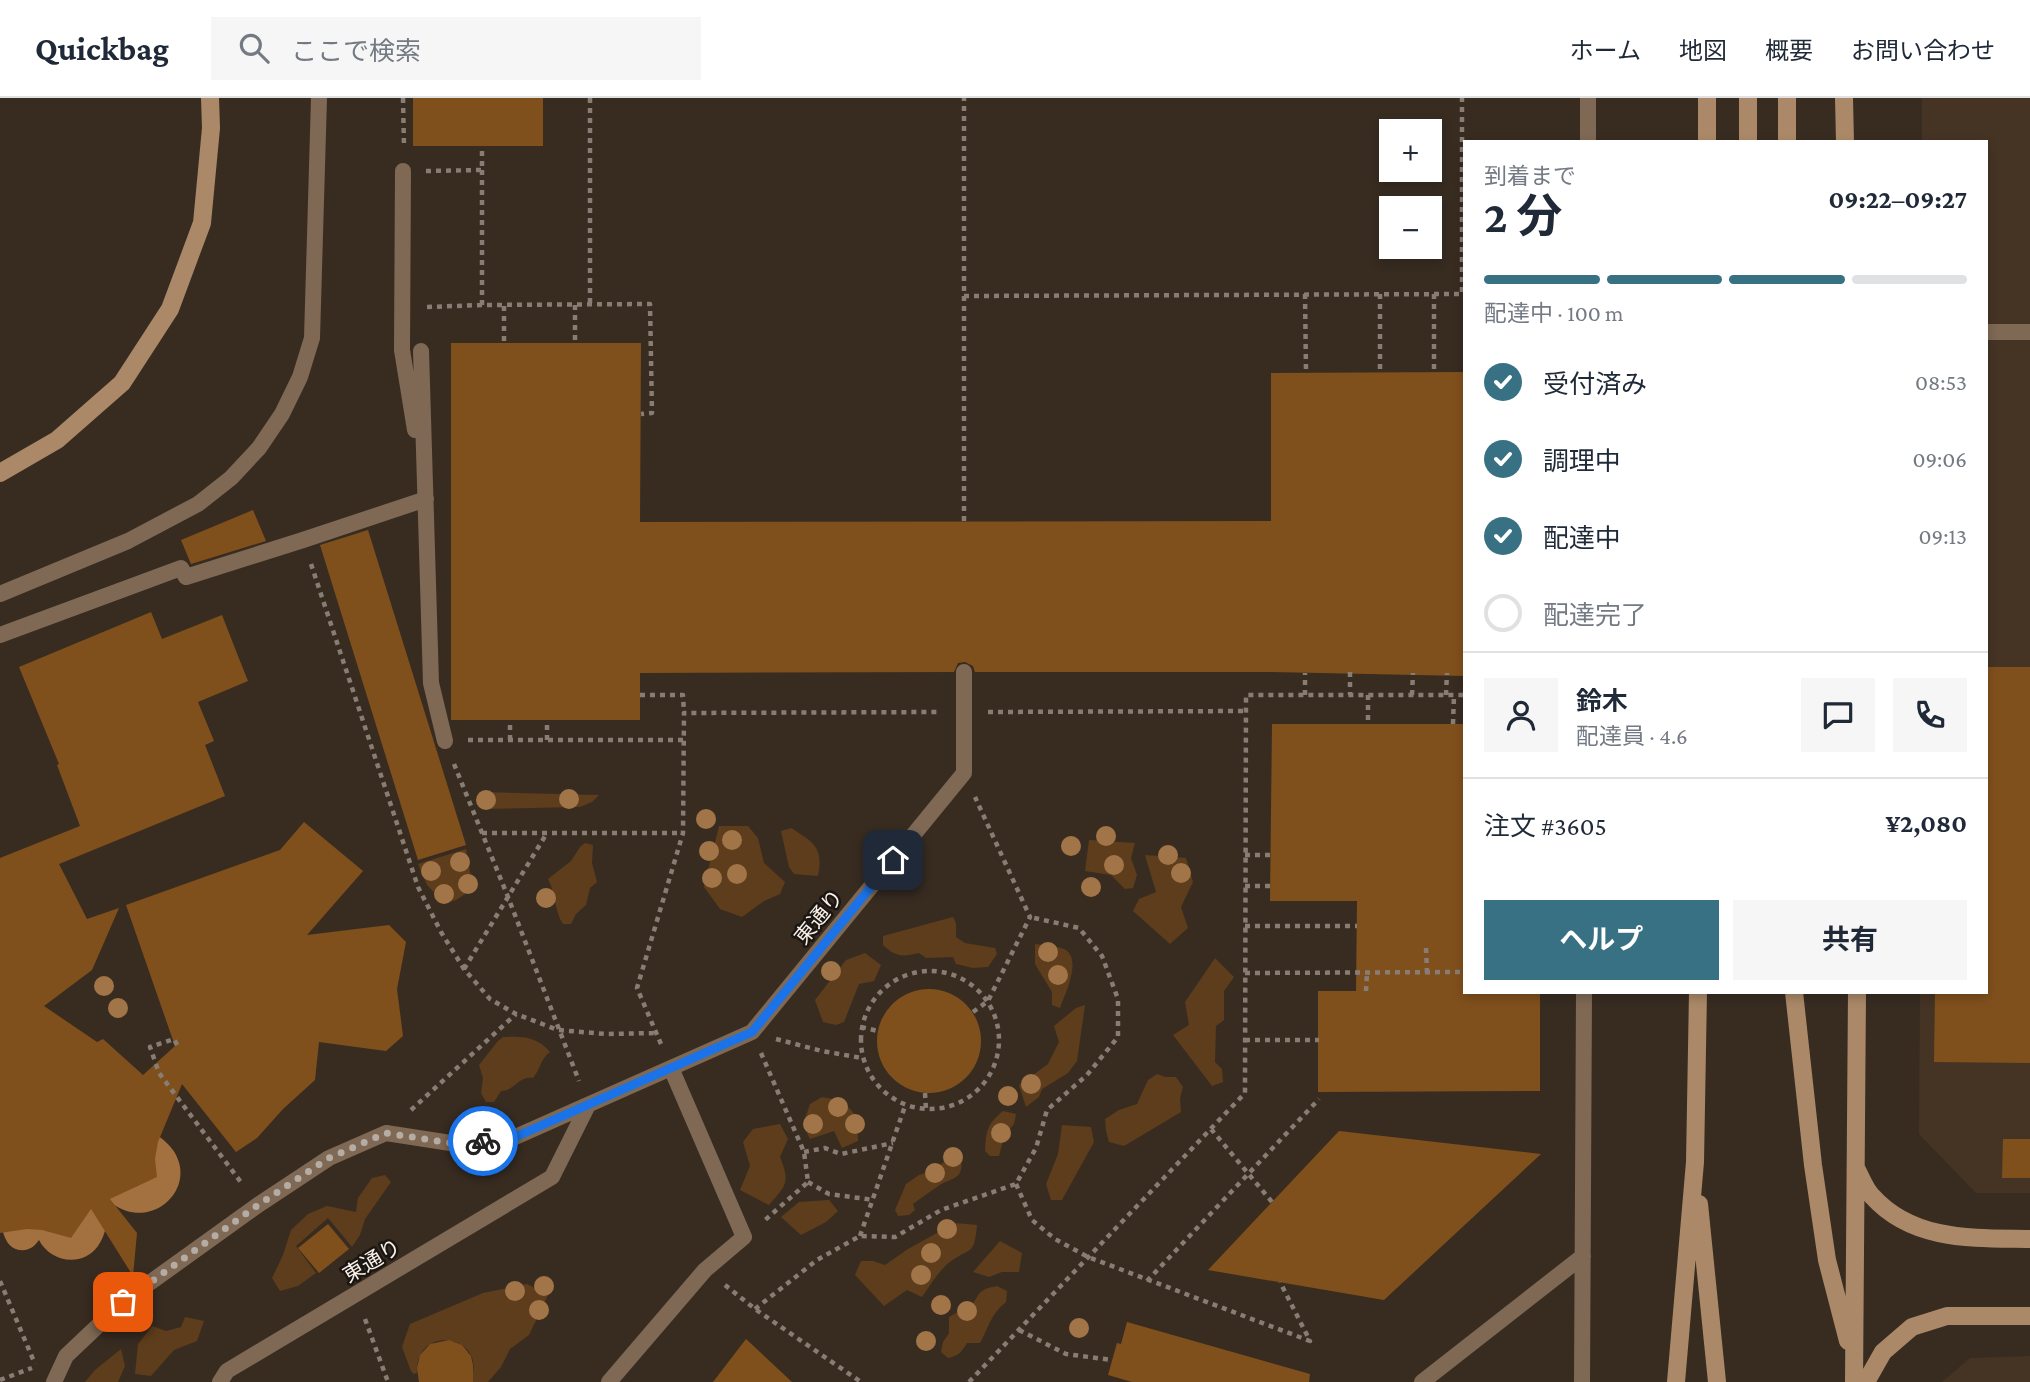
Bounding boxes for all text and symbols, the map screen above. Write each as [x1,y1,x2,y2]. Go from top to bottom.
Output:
search box [211,17,701,80]
icon: search [235,29,273,67]
text: Quickbag [35,30,169,67]
text: ここで検索 [291,37,421,66]
text: ホーム [1570,37,1641,64]
text: 地図 [1679,37,1727,64]
text: 概要 [1765,37,1813,64]
text: お問い合わせ [1851,37,1995,64]
map controls [1379,119,1442,259]
button: + [1379,119,1442,182]
text: 到着まで [1484,163,1576,189]
text: 09:22–09:27 [1828,185,1967,214]
text: 2 分 [1484,191,1562,242]
button: − [1379,196,1442,259]
text: 配達中 · 100 m [1484,300,1624,326]
icon: check [1484,363,1522,401]
text: 08:53 [1915,369,1967,395]
text: 受付済み [1543,370,1647,399]
icon: check [1484,440,1522,478]
text: 09:06 [1912,446,1967,472]
text: 調理中 [1543,447,1621,476]
icon: check [1484,517,1522,555]
text: 09:13 [1919,523,1967,549]
text: 配達中 [1543,524,1621,553]
text: 配達完了 [1543,601,1647,630]
button: person [1484,678,1558,752]
button: chat [1801,678,1875,752]
button: phone [1893,678,1967,752]
text: 鈴木 [1576,687,1628,716]
text: 配達員 · 4.6 [1576,723,1688,749]
text: ¥2,080 [1885,809,1967,838]
text: 注文 #3605 [1484,812,1607,841]
pin [863,830,923,890]
icon: home [874,841,912,879]
street label: 東通り [790,885,848,949]
button: ヘルプ [1484,900,1719,980]
button: 共有 [1733,900,1967,980]
courier [448,1106,518,1176]
icon: bike [464,1122,502,1160]
street label: 東通り [339,1234,405,1288]
pin [93,1272,153,1332]
icon: bag [104,1283,142,1321]

